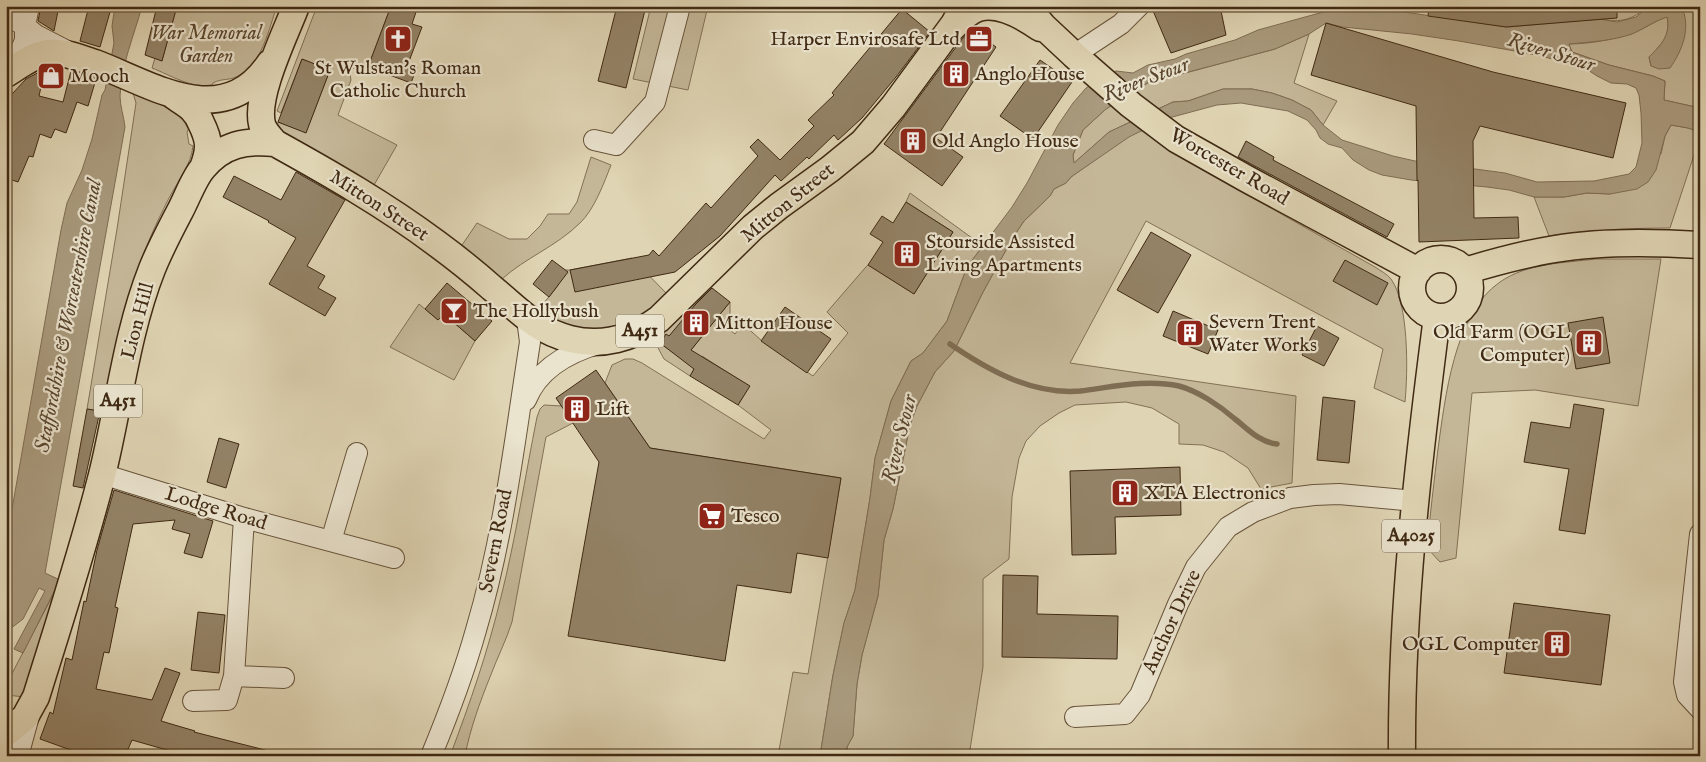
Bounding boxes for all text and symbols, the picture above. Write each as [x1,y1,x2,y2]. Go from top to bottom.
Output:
park label: War Memorial Garden [151,21,264,69]
church icon: St Wulstan's Roman Catholic Church [383,24,413,54]
office icon: Harper Envirosafe Ltd [964,24,994,54]
place label: Harper Envirosafe Ltd [770,27,960,52]
water label: River Stour [1504,27,1599,79]
water label: River Stour [1099,51,1194,109]
place label: St Wulstan's Roman Catholic Church [315,56,482,104]
building icon: Anglo House [941,59,971,89]
shop icon: Mooch [36,61,66,91]
place label: Anglo House [974,62,1085,87]
place label: Mooch [70,64,130,89]
street label: Worcester Road [1165,123,1293,211]
building icon: Old Anglo House [898,126,928,156]
place label: Old Anglo House [932,129,1079,154]
street label: Mitton Street [736,158,840,248]
street label: Mitton Street [325,165,433,247]
water label: Staffordshire & Worcestershire Canal [29,175,109,455]
place label: Stourside Assisted Living Apartments [926,230,1082,278]
building icon: Stourside Assisted Living Apartments [892,239,922,269]
street label: Lion Hill [116,279,160,362]
bar icon: The Hollybush [439,296,469,326]
place label: The Hollybush [473,299,599,324]
building icon: Mitton House [681,308,711,338]
place label: Severn Trent Water Works [1209,310,1317,358]
place label: Mitton House [715,311,833,336]
road number: A451 [616,314,664,348]
building icon: Severn Trent Water Works [1175,318,1205,348]
place label: Old Farm (OGL Computer) [1433,320,1571,368]
building icon: Old Farm (OGL Computer) [1574,328,1604,358]
road number: A451 [94,384,142,418]
water label: River Stour [876,391,924,486]
building icon: Lift [562,394,592,424]
place label: Lift [596,397,630,422]
building icon: XTA Electronics [1110,478,1140,508]
place label: XTA Electronics [1144,481,1286,506]
street label: Lodge Road [162,482,270,536]
street label: Severn Road [474,487,518,595]
supermarket icon: Tesco [697,501,727,531]
place label: Tesco [731,504,780,529]
road number: A4025 [1382,520,1440,552]
street label: Anchor Drive [1137,566,1207,679]
building icon: OGL Computer [1542,629,1572,659]
place label: OGL Computer [1402,632,1539,657]

